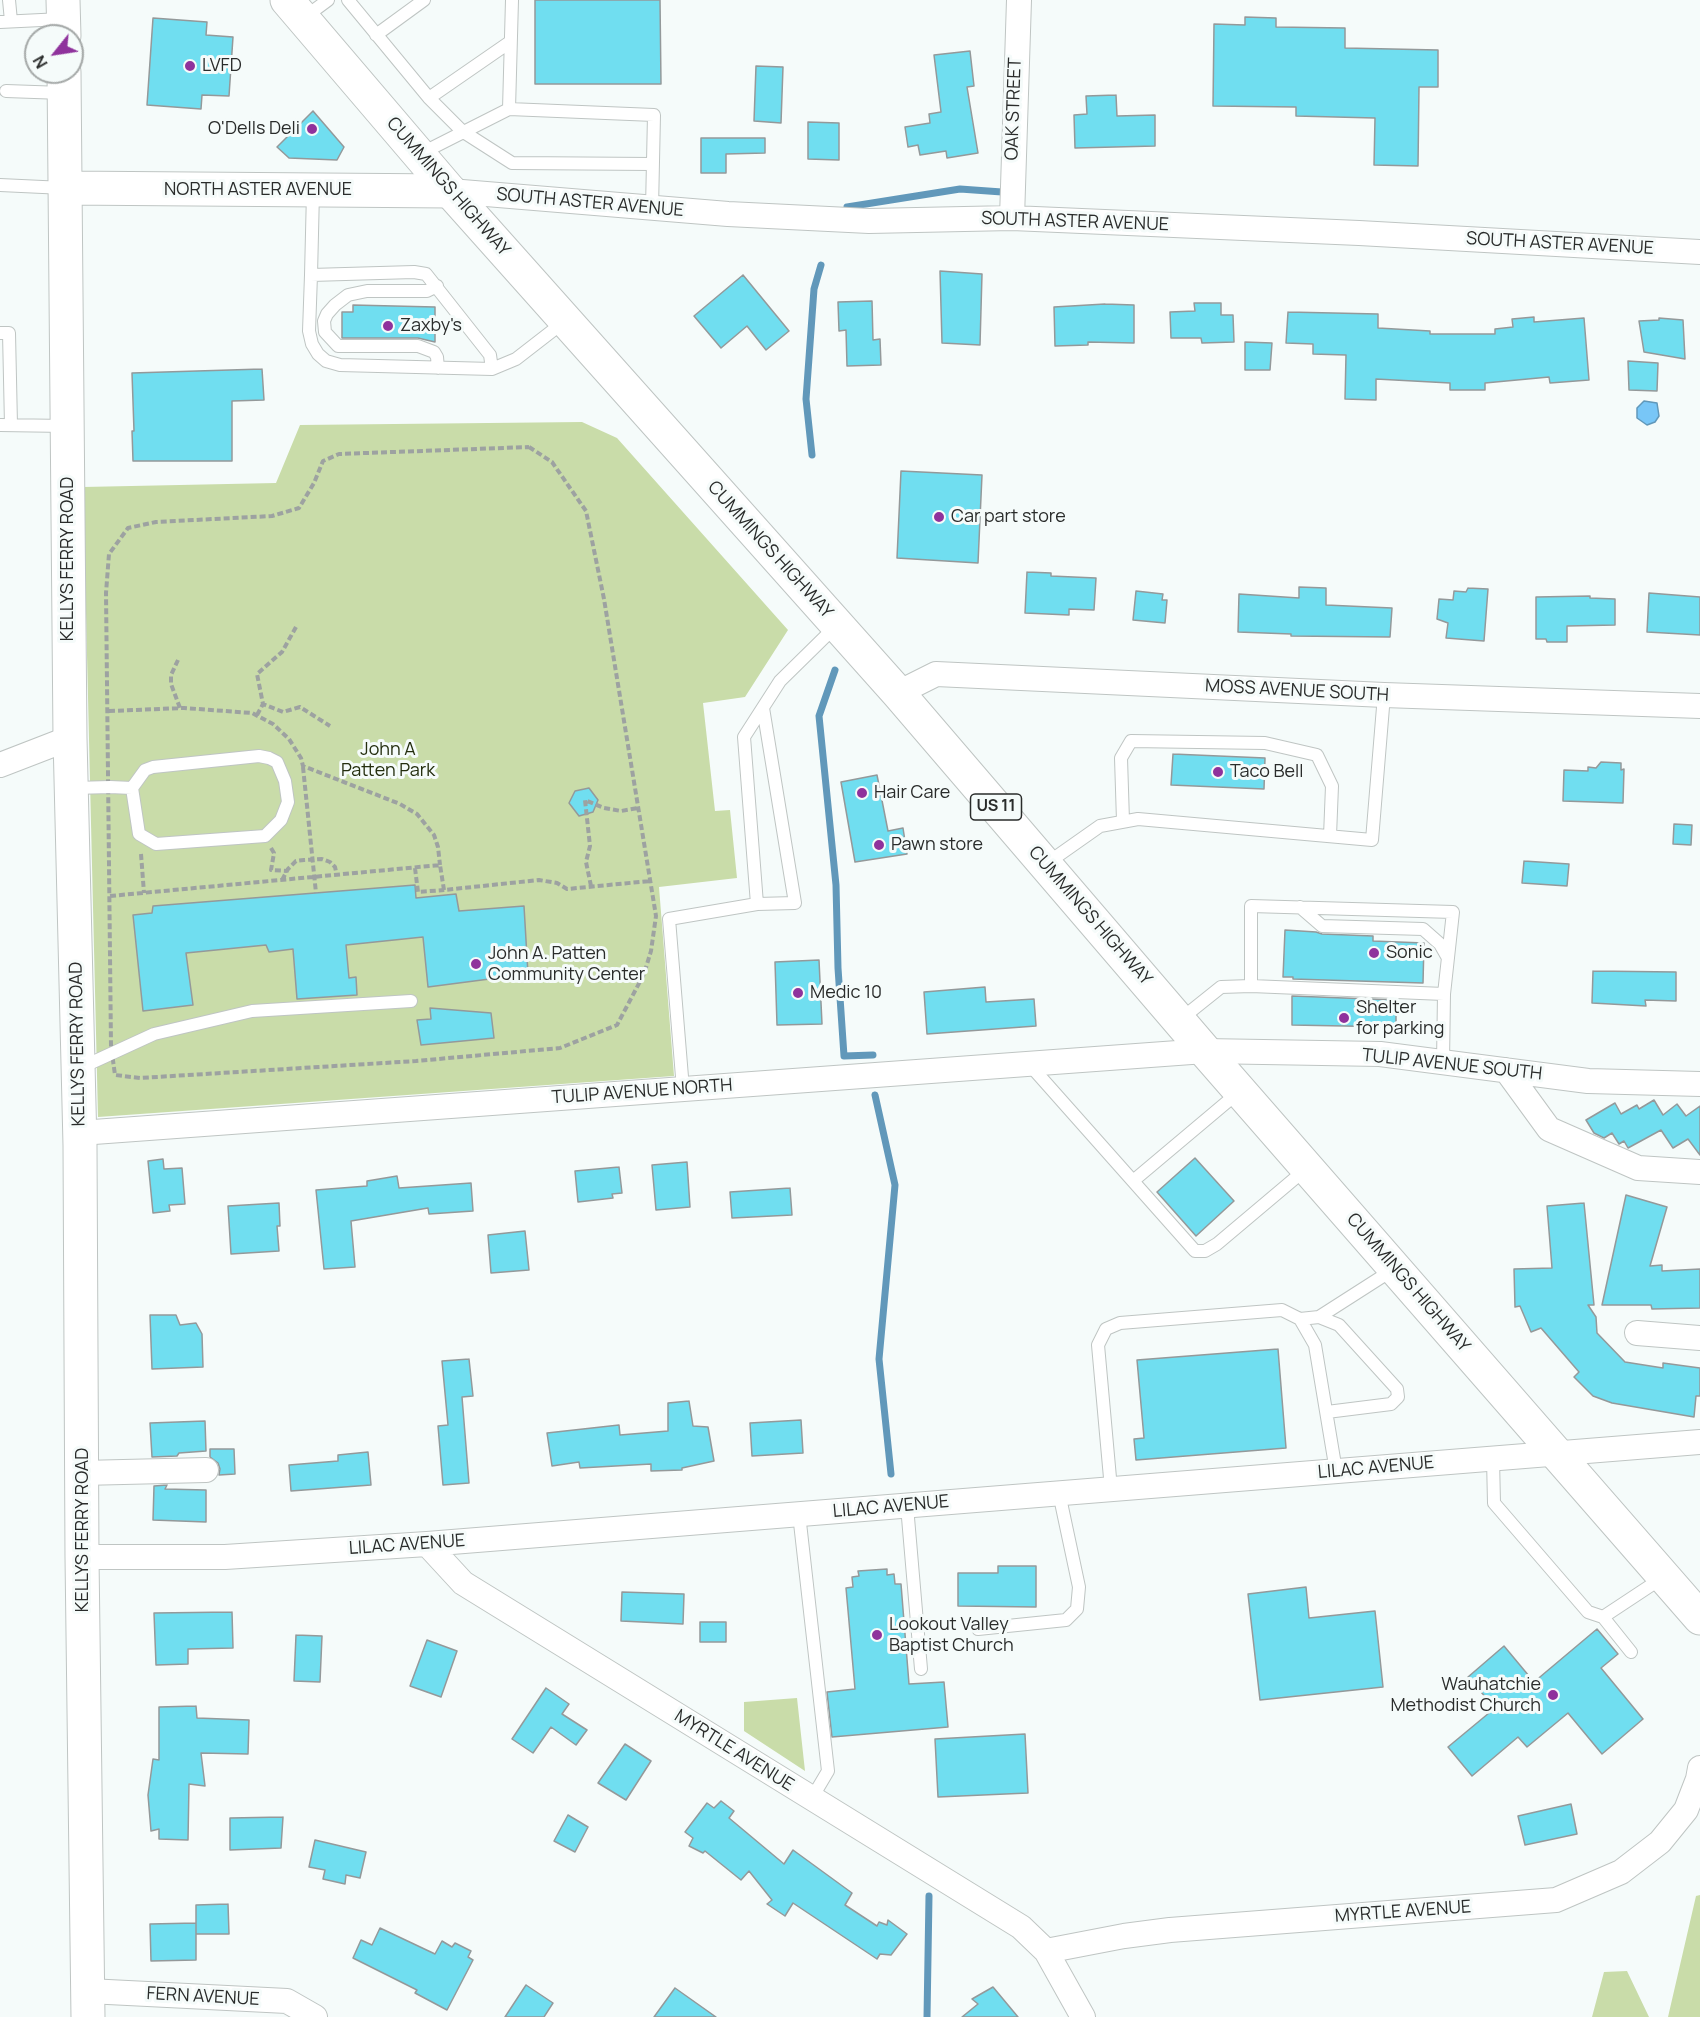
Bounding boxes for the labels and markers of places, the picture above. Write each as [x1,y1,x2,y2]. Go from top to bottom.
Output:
place label: LVFD [202,55,242,77]
marker: LVFD [183,59,197,73]
place label: O'Dells Deli [208,118,300,140]
marker: O'Dells Deli [305,122,319,136]
place label: Zaxby's [400,315,462,337]
marker: Zaxby's [381,319,395,333]
place label: Car part store [951,506,1066,528]
marker: Car part store [932,510,946,524]
place label: Taco Bell [1230,761,1303,783]
marker: Taco Bell [1211,765,1225,779]
place label: Hair Care [874,782,950,804]
marker: Hair Care [855,786,869,800]
place label: Pawn store [891,834,983,856]
marker: Pawn store [872,838,886,852]
place label: Sonic [1386,942,1433,964]
place label: John A. Patten Community Center [488,943,645,986]
marker: Sonic [1367,946,1381,960]
marker: John A. Patten Community Center [469,957,483,971]
place label: Medic 10 [810,982,882,1004]
marker: Medic 10 [791,986,805,1000]
place label: Shelter for parking [1356,997,1444,1040]
marker: Shelter for parking [1337,1011,1351,1025]
place label: Lookout Valley Baptist Church [889,1614,1014,1656]
marker: Lookout Valley Baptist Church [870,1628,884,1642]
place label: Wauhatchie Methodist Church [1390,1674,1541,1716]
marker: Wauhatchie Methodist Church [1546,1688,1560,1702]

